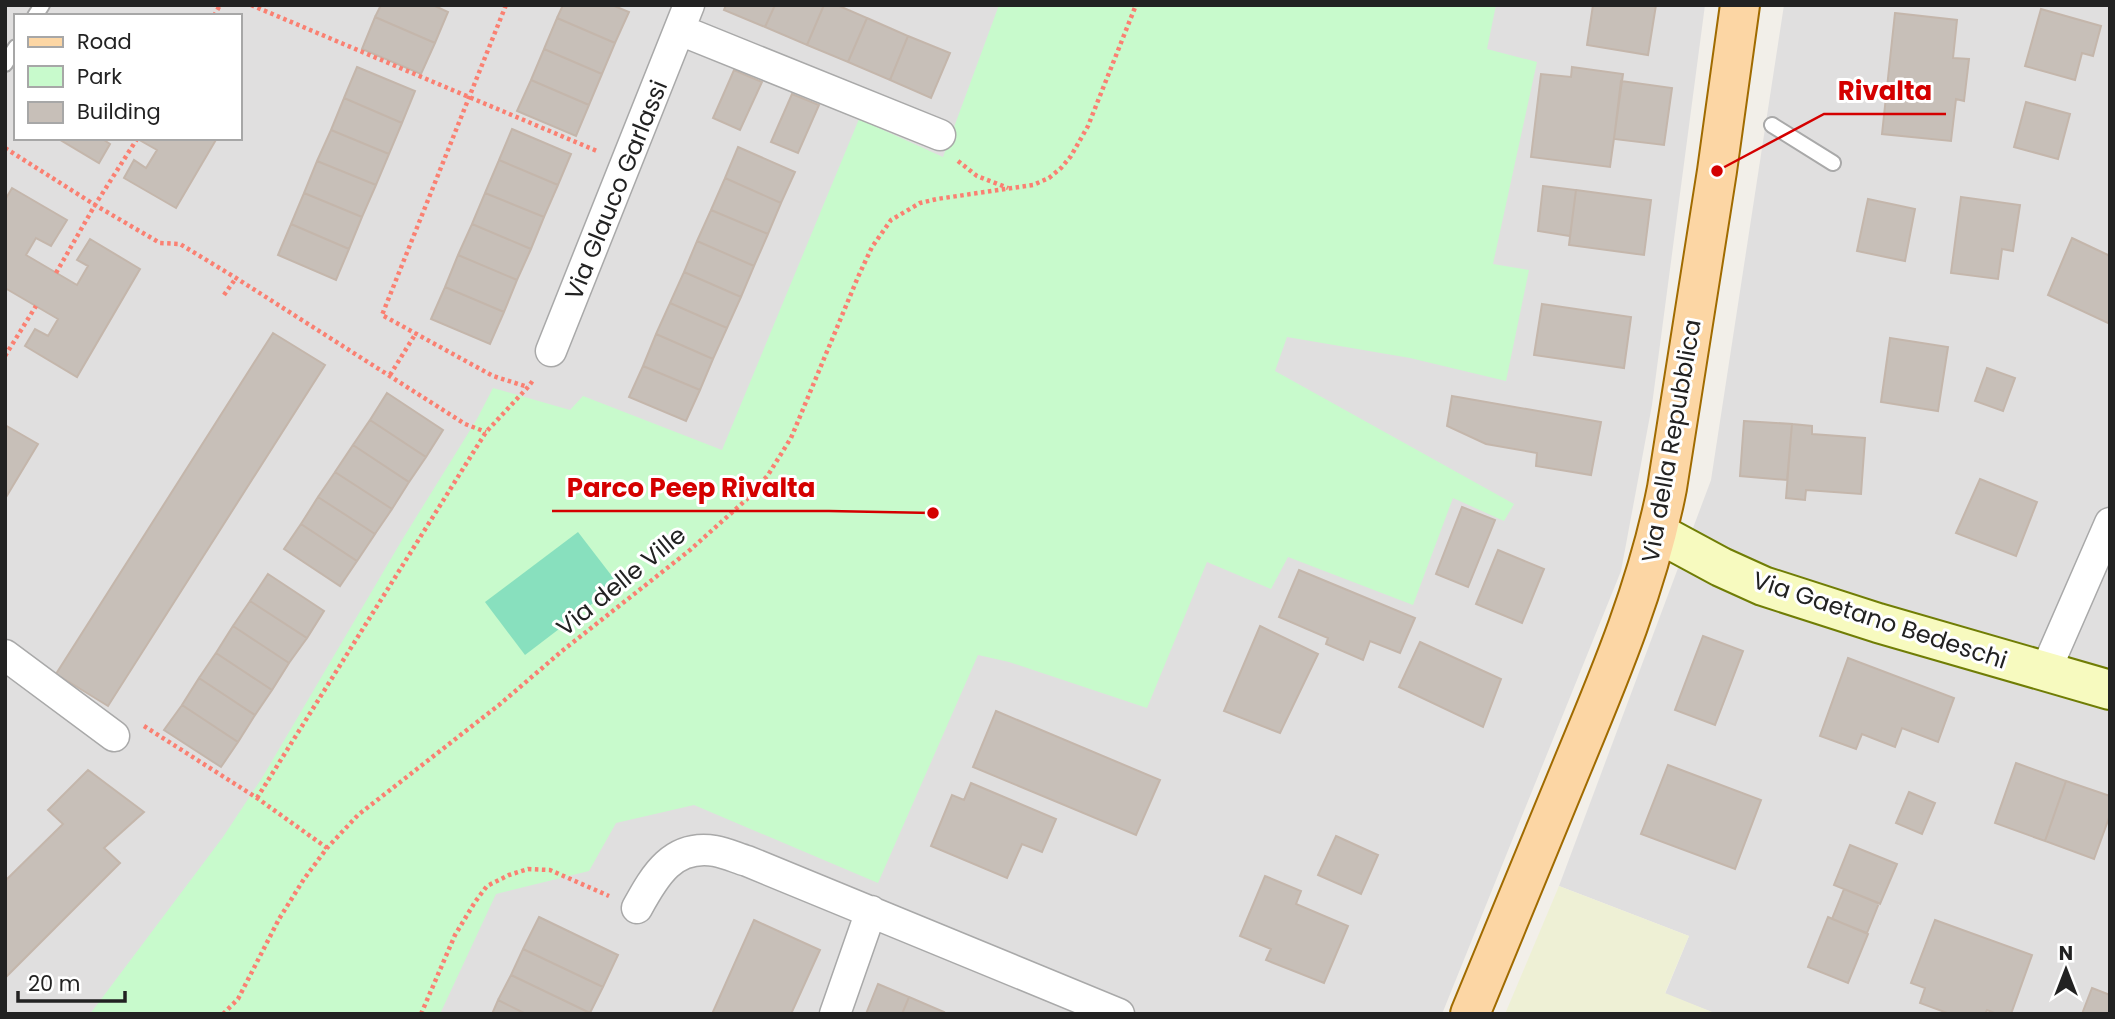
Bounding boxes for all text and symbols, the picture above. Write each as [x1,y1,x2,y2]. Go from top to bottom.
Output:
legend [14,14,242,140]
text: Road [77,27,132,56]
text: Park [77,62,122,91]
callout: Rivalta [1824,67,1946,114]
text: Rivalta [1838,73,1932,109]
street label: Via Glauco Garlassi [557,75,675,305]
text: Building [77,97,161,126]
street label: Via della Repubblica [1633,317,1709,565]
callout: Parco Peep Rivalta [552,464,829,511]
text: Parco Peep Rivalta [567,470,815,506]
street label: Via delle Ville [549,519,693,643]
street label: Via Gaetano Bedeschi [1749,563,2011,677]
north arrow [2031,935,2101,1005]
text: N [2059,940,2073,967]
scale bar [18,960,124,1004]
text: 20 m [28,969,81,998]

